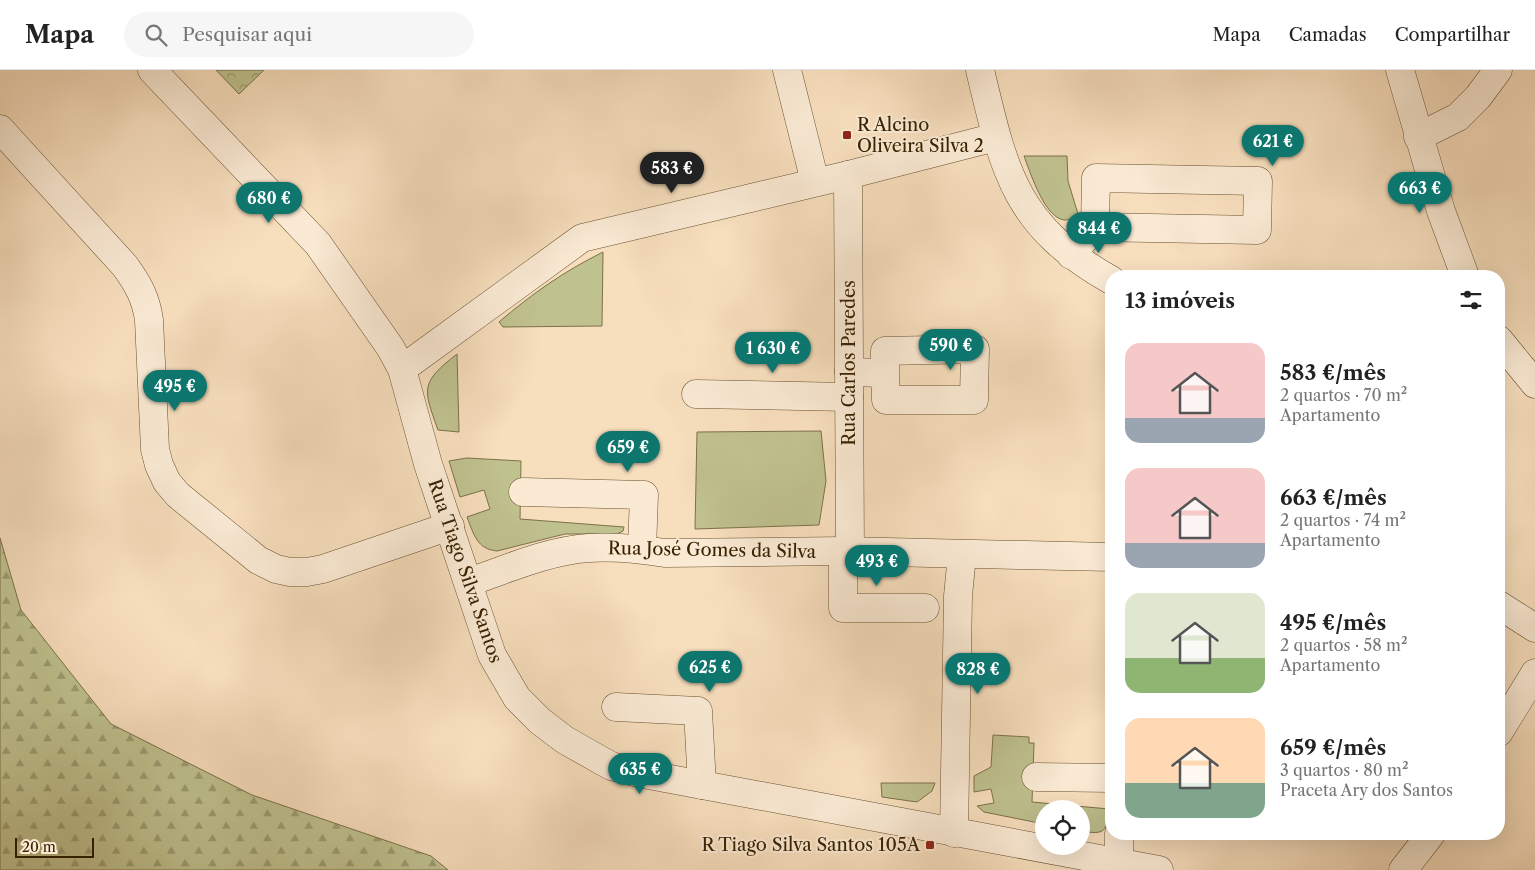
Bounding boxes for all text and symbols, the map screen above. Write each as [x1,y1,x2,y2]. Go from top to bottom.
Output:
search box [124,12,474,57]
text: Mapa [25,20,94,49]
icon: search [142,21,170,49]
text: Pesquisar aqui [182,23,312,46]
text: Mapa [1213,24,1261,46]
text: Camadas [1289,24,1367,46]
text: Compartilhar [1395,24,1510,46]
place label: R Alcino Oliveira Silva 2 [857,114,984,157]
pin: 621 € [1238,124,1308,167]
marker: R Alcino Oliveira Silva 2 [841,129,853,141]
text: 621 € [1253,131,1293,151]
pin: 583 € [637,152,707,194]
text: 583 € [651,158,693,178]
pin: 663 € [1385,172,1455,214]
text: 663 € [1399,178,1441,198]
pin: 680 € [234,182,304,224]
text: 680 € [247,188,291,208]
pin: 844 € [1064,212,1134,254]
text: 844 € [1078,218,1121,238]
street label: Rua Carlos Paredes [838,280,860,446]
icon: filters [1457,286,1485,314]
text: 13 imóveis [1125,288,1235,313]
pin: 590 € [916,328,986,371]
pin: 1 630 € [727,332,819,374]
text: 590 € [930,335,972,355]
text: 1 630 € [746,338,800,358]
text: 583 €/mês [1280,360,1386,385]
icon: home [1165,363,1225,423]
pin: 495 € [140,370,210,412]
text: 495 € [154,376,196,396]
text: 2 quartos · 70 m² [1280,385,1407,405]
text: Apartamento [1280,405,1380,425]
pin: 659 € [593,430,663,473]
text: 659 € [607,437,649,457]
street label: Rua Tiago Silva Santos [423,476,507,666]
text: 663 €/mês [1280,485,1387,510]
icon: home [1165,488,1225,548]
text: 2 quartos · 74 m² [1280,510,1406,530]
text: Apartamento [1280,530,1380,550]
street label: Rua José Gomes da Silva [608,537,817,563]
pin: 493 € [842,544,912,587]
text: 493 € [856,551,898,571]
text: 495 €/mês [1280,610,1386,635]
icon: home [1165,613,1225,673]
text: 2 quartos · 58 m² [1280,635,1408,655]
pin: 625 € [675,650,745,693]
pin: 828 € [943,652,1013,695]
text: Apartamento [1280,655,1380,675]
text: 625 € [689,657,731,677]
text: 828 € [956,659,1000,679]
text: 659 €/mês [1280,735,1386,760]
icon: home [1165,738,1225,798]
pin: 635 € [605,752,675,795]
text: 635 € [619,759,661,779]
text: 3 quartos · 80 m² [1280,760,1409,780]
text: Praceta Ary dos Santos [1280,780,1453,800]
map controls [1035,800,1090,855]
button: locate [1035,800,1090,855]
place label: R Tiago Silva Santos 105A [702,834,921,856]
scale bar [15,835,94,858]
text: 20 m [22,838,56,856]
marker: R Tiago Silva Santos 105A [924,839,936,851]

